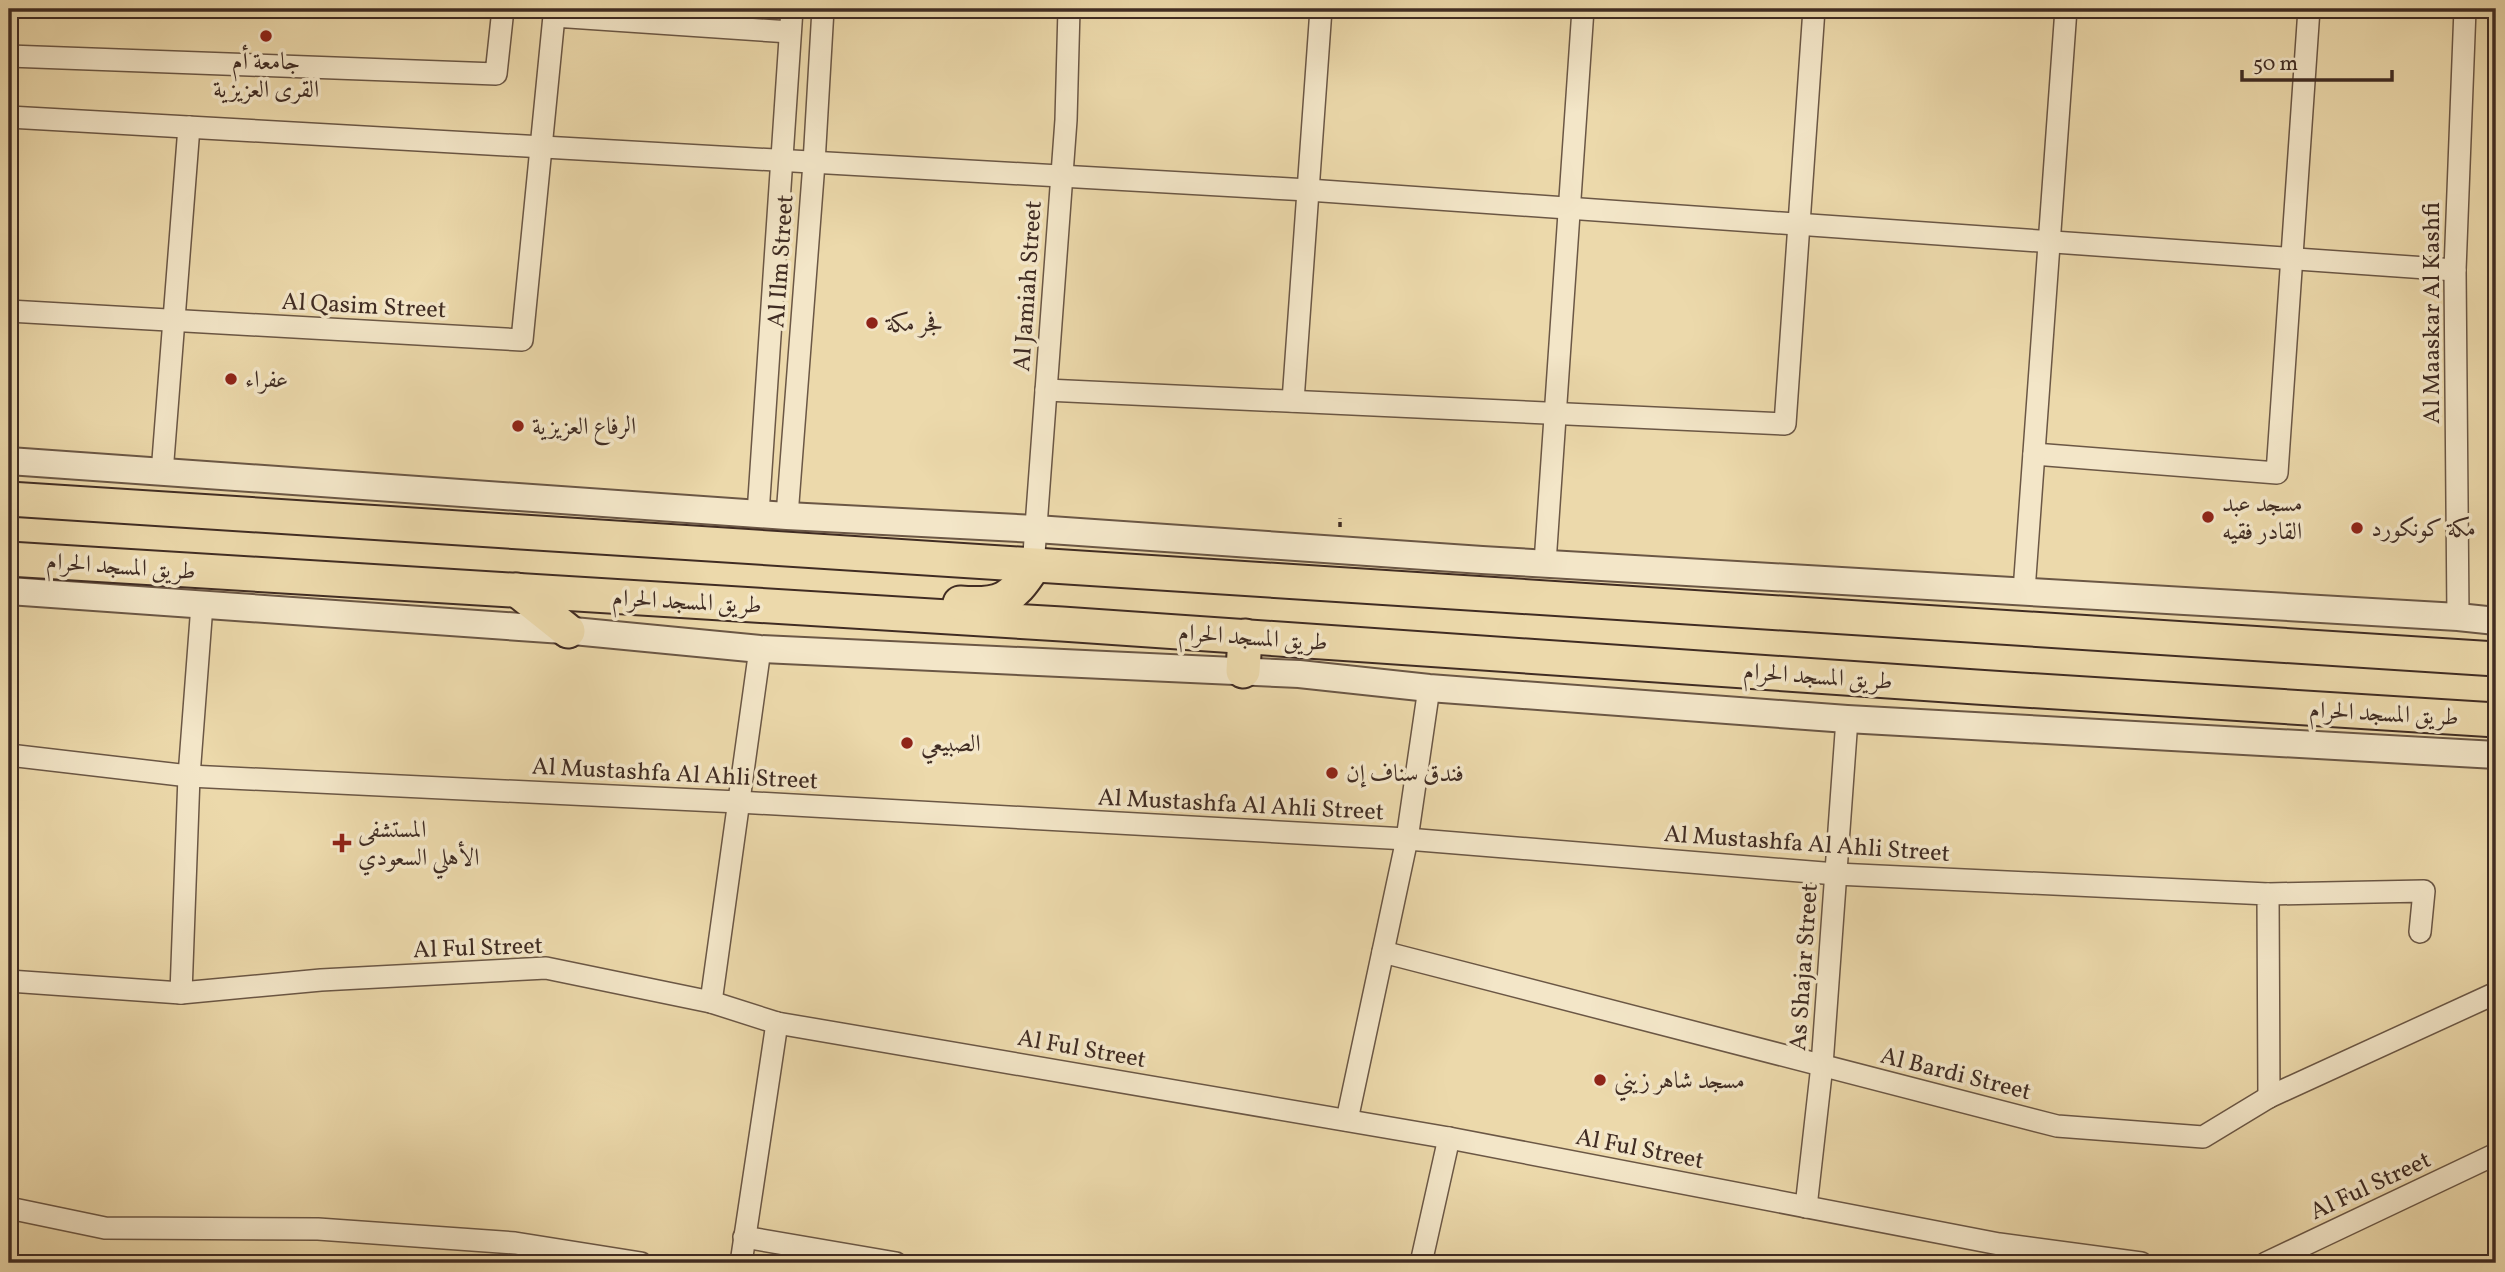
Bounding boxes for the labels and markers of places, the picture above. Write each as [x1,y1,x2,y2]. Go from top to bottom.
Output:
marker: جامعة أم القرى العزيزية [258,28,274,44]
place label: جامعة أم القرى العزيزية [213,44,319,108]
place label: فجر مكة [885,308,943,342]
marker: فجر مكة [864,315,880,331]
place label: عفراء [245,364,288,398]
marker: عفراء [223,371,239,387]
place label: الرفاع العزيزية [532,411,636,446]
marker: الرفاع العزيزية [510,418,526,434]
place label: مسجد عبد القادر فقيه [2222,488,2303,550]
marker: مسجد عبد القادر فقيه [2200,509,2216,525]
place label: مكة كونكورد [2371,513,2476,547]
marker: مكة كونكورد [2349,520,2365,536]
place label: الصبيعي [921,728,981,765]
marker: الصبيعي [899,735,915,751]
place label: فندق سناف إن [1346,758,1464,792]
marker: فندق سناف إن [1324,765,1340,781]
place label: المستشفى الأهلي السعودي [358,814,479,880]
marker: المستشفى الأهلي السعودي [332,833,352,853]
place label: مسجد شاهر زيني [1614,1065,1745,1102]
marker: مسجد شاهر زيني [1592,1072,1608,1088]

